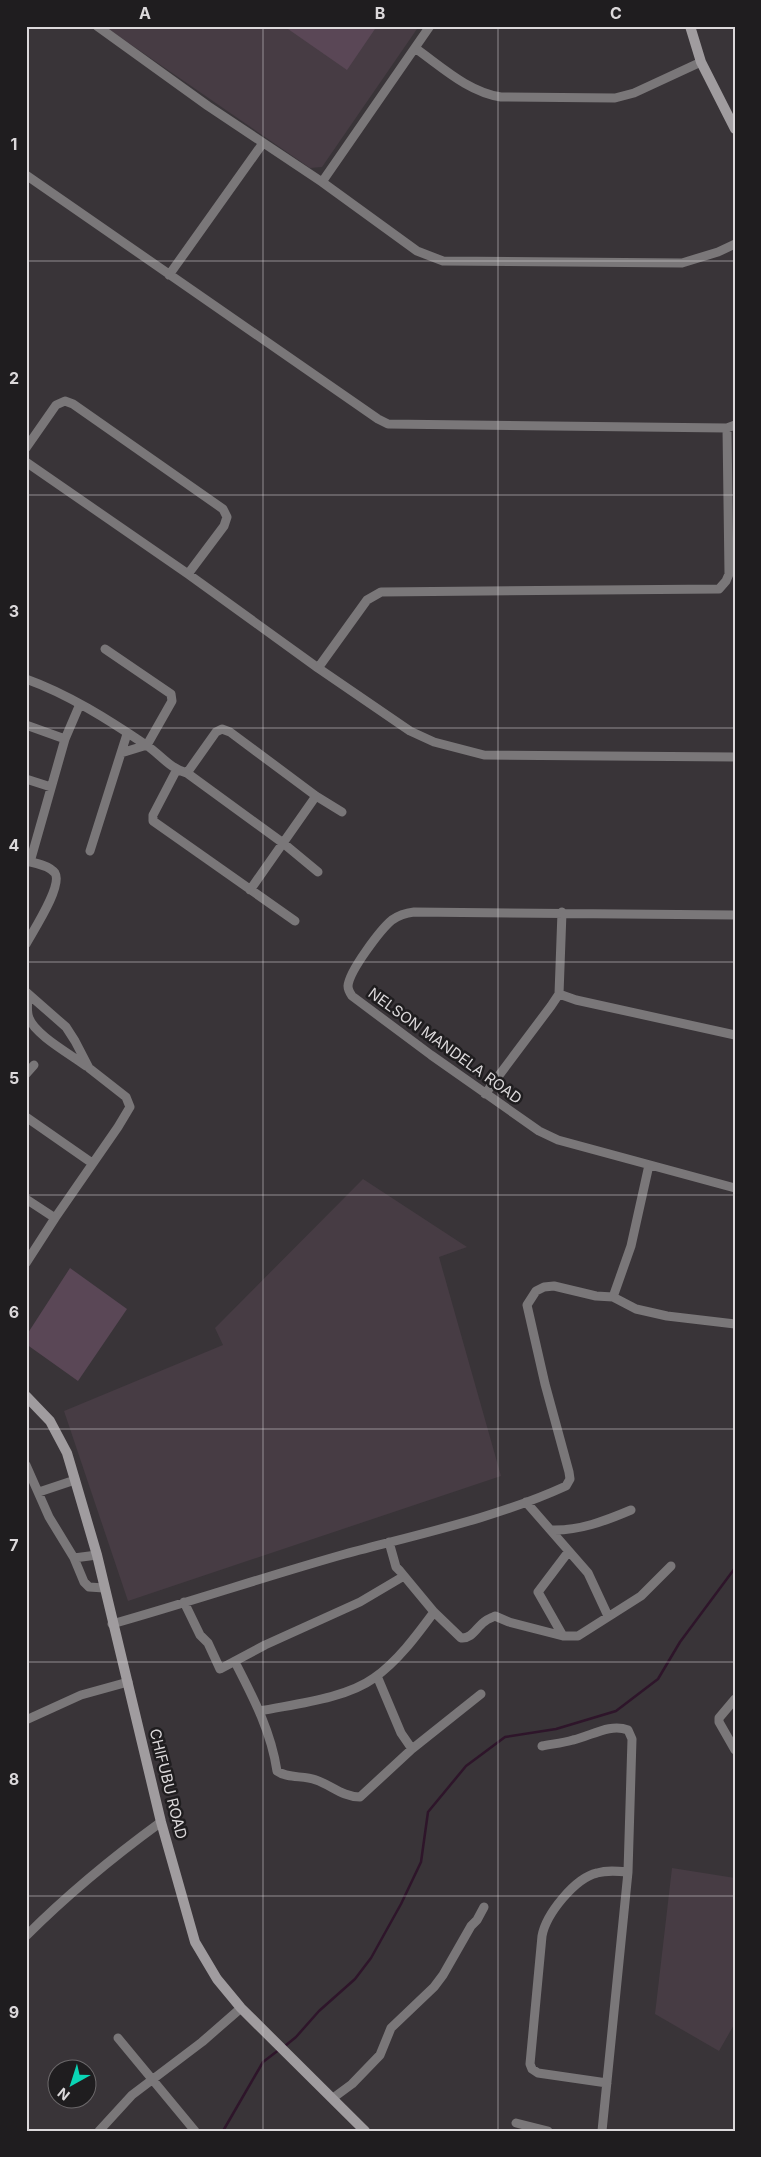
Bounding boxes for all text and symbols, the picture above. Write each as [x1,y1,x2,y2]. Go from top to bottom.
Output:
text: A [139,3,151,23]
text: B [375,3,385,23]
text: C [610,3,622,23]
text: 1 [11,134,17,154]
text: 2 [9,368,19,388]
text: 3 [9,601,19,621]
text: 4 [9,835,20,855]
street label: NELSON MANDELA ROAD [365,983,526,1108]
text: 5 [9,1068,19,1088]
text: 6 [9,1302,19,1322]
text: 7 [9,1535,19,1555]
street label: CHIFUBU ROAD [146,1727,191,1841]
text: 8 [9,1769,19,1789]
text: 9 [9,2002,19,2022]
north arrow [48,2060,98,2110]
text: N [54,2085,73,2104]

